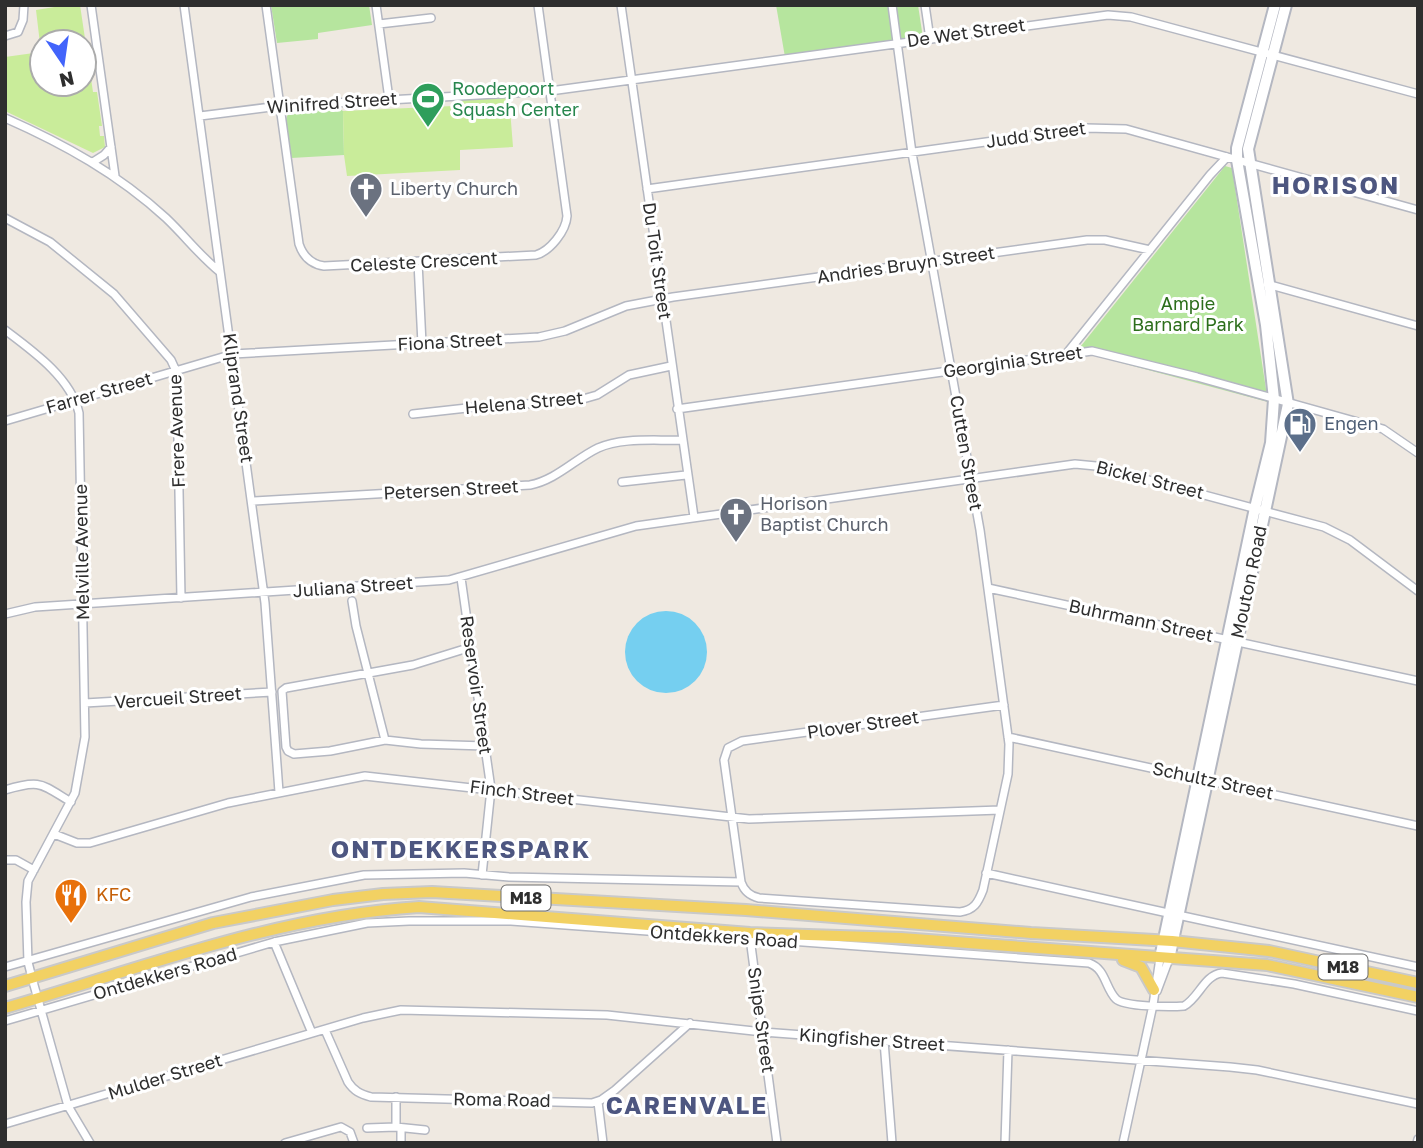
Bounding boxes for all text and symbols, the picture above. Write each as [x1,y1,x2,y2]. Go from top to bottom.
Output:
street label: De Wet Street [905,13,1027,51]
north arrow [28,28,98,98]
text: N [57,67,77,93]
place label: Roodepoort Squash Center [452,77,579,120]
sports icon: Roodepoort Squash Center [409,80,447,129]
street label: Winifred Street [266,86,398,118]
street label: Judd Street [984,116,1087,152]
church icon: Liberty Church [347,170,385,219]
district label: HORISON [1272,170,1400,199]
place label: Liberty Church [390,177,518,199]
street label: Du Toit Street [639,201,677,321]
street label: Andries Bruyn Street [815,241,996,287]
street label: Celeste Crescent [350,246,498,276]
park label: Ampie Barnard Park [1132,292,1244,335]
street label: Fiona Street [397,327,503,355]
street label: Kliprand Street [219,332,259,464]
street label: Georginia Street [942,340,1084,382]
street label: Farrer Street [43,366,154,418]
street label: Frere Avenue [163,374,189,488]
street label: Helena Street [464,386,584,418]
street label: Cutten Street [946,393,988,512]
fuel station icon: Engen [1281,405,1319,454]
place label: Engen [1324,412,1379,434]
street label: Bickel Street [1094,455,1207,503]
street label: Petersen Street [383,474,519,504]
street label: Melville Avenue [69,484,93,620]
place label: Horison Baptist Church [760,492,888,535]
church icon: Horison Baptist Church [717,495,755,544]
street label: Mouton Road [1225,523,1271,640]
street label: Juliana Street [292,571,414,601]
street label: Buhrmann Street [1067,594,1215,646]
street label: Reservoir Street [456,614,498,756]
street label: Vercueil Street [113,682,242,712]
street label: Plover Street [805,705,920,743]
street label: Schultz Street [1151,756,1276,804]
street label: Finch Street [469,775,576,809]
district label: ONTDEKKERSPARK [331,834,591,863]
restaurant icon: KFC [52,876,90,925]
place label: KFC [96,883,131,905]
road number: M18 [502,885,550,910]
street label: Ontdekkers Road [649,920,799,952]
street label: Ontdekkers Road [90,942,239,1004]
road number: M18 [1318,954,1368,979]
street label: Snipe Street [744,965,780,1074]
street label: Kingfisher Street [798,1023,946,1055]
street label: Mulder Street [105,1048,224,1104]
street label: Roma Road [453,1087,551,1111]
district label: CARENVALE [606,1090,768,1119]

